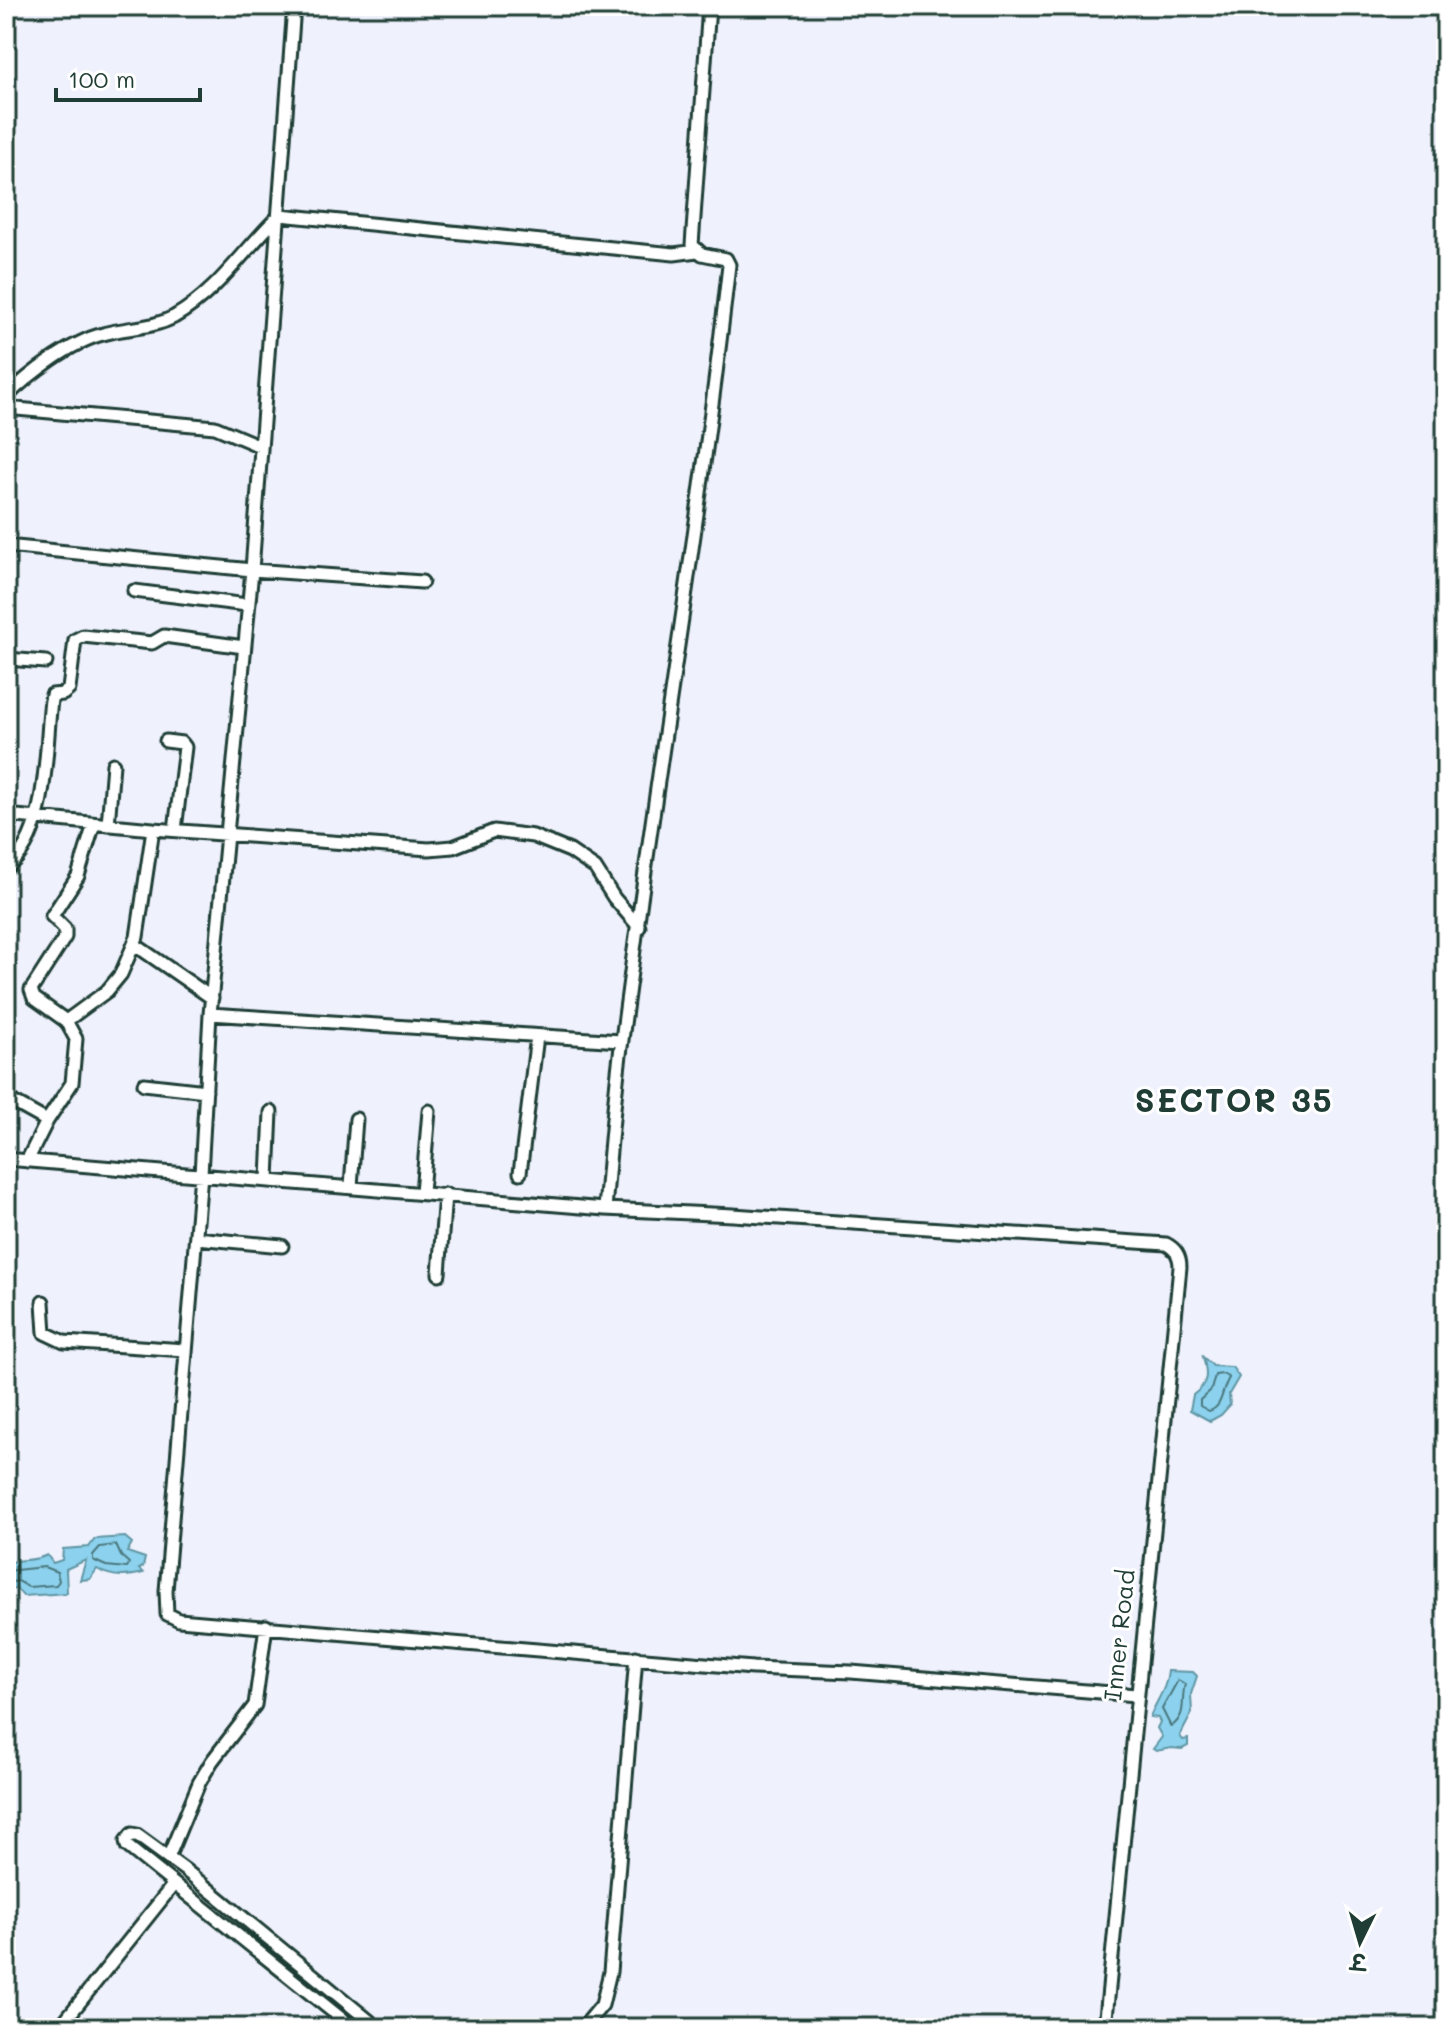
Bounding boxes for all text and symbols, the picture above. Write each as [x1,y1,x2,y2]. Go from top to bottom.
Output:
scale bar [56,52,200,102]
text: 100 m [68,63,135,94]
district label: SECTOR 35 [1135,1078,1333,1120]
street label: Inner Road [1096,1568,1141,1702]
north arrow [1320,1902,1400,1982]
text: उ [1347,1947,1369,1978]

